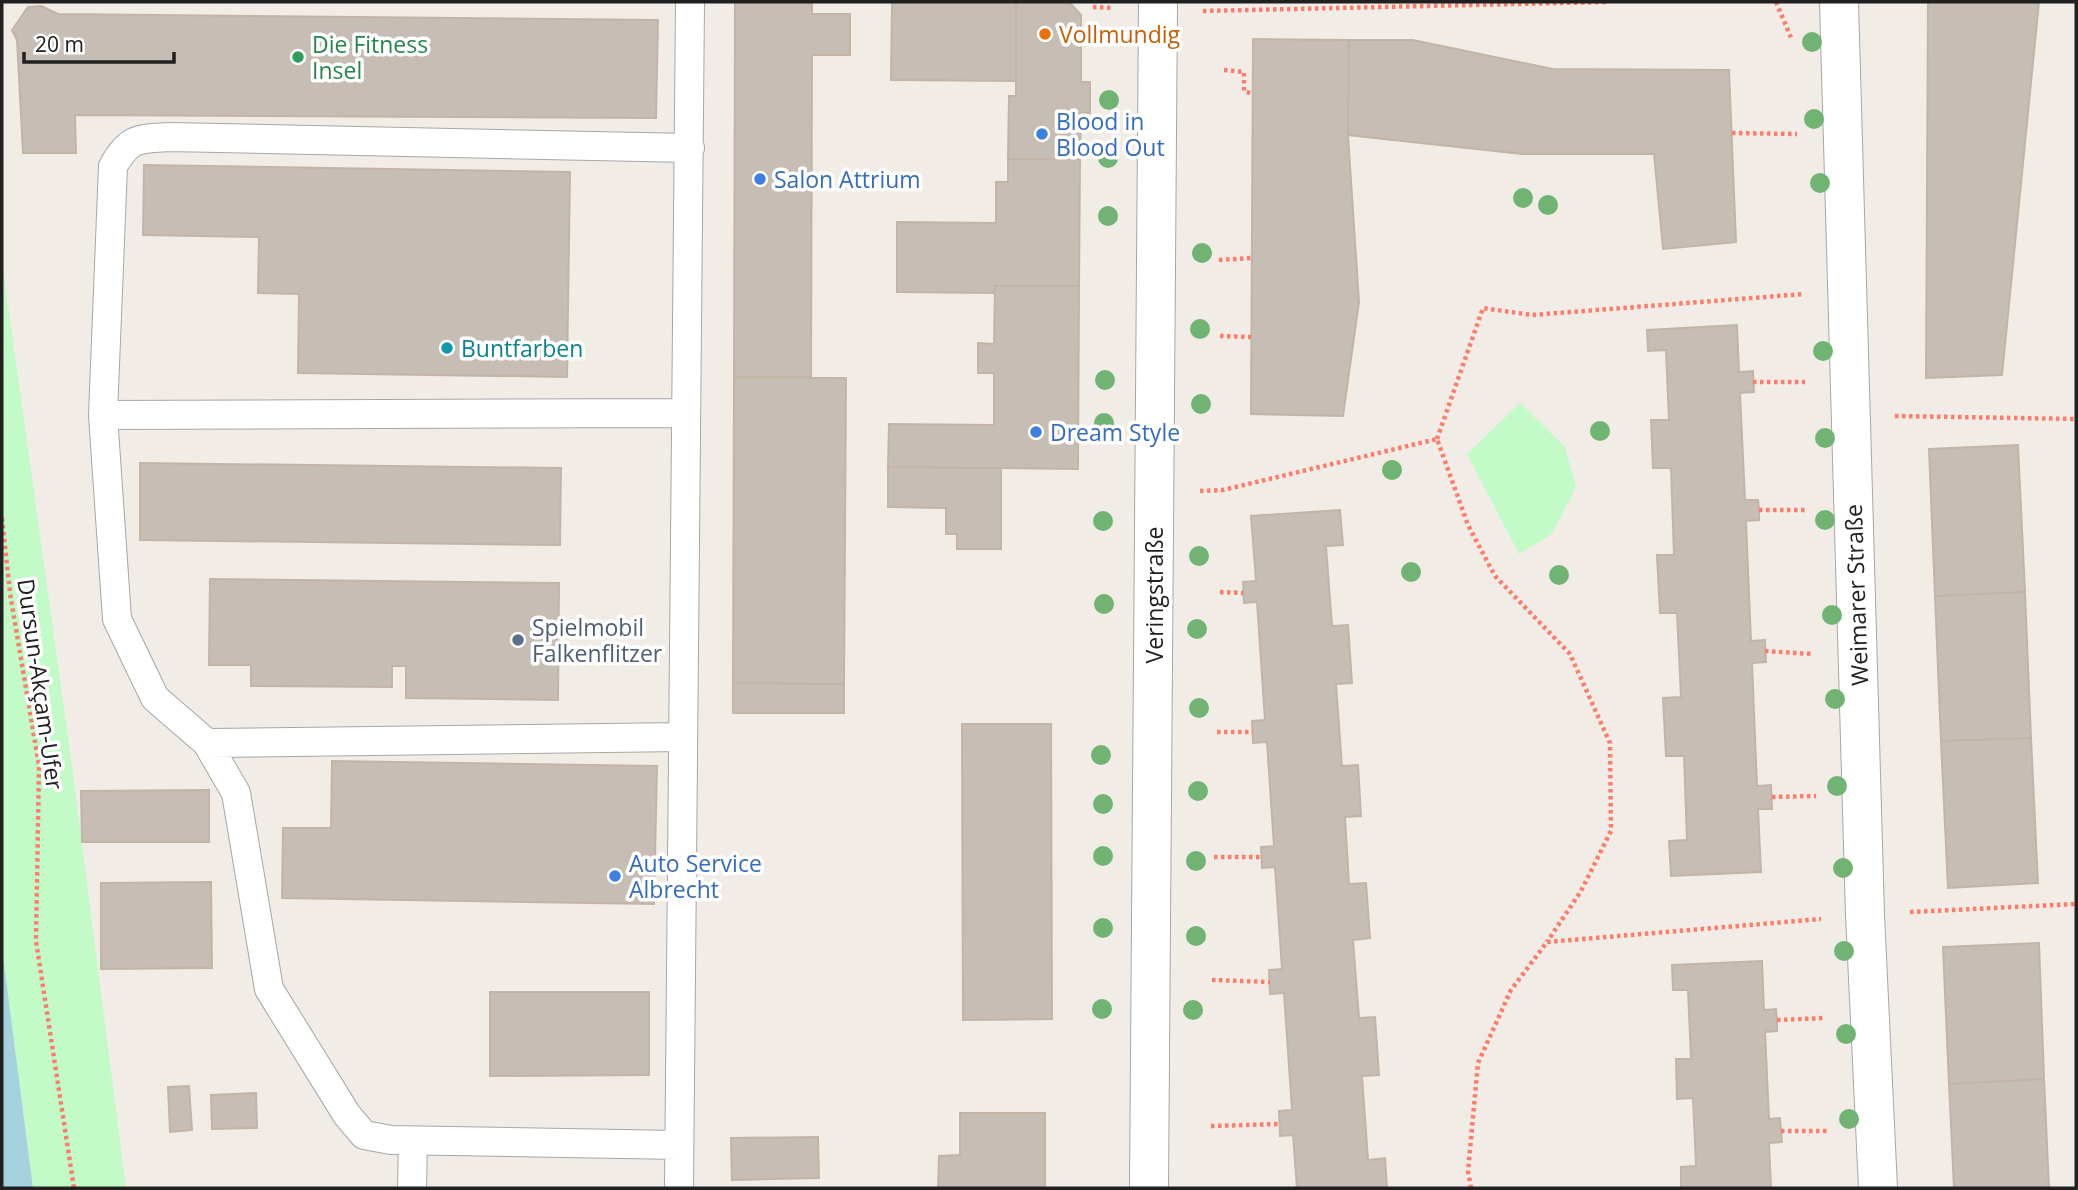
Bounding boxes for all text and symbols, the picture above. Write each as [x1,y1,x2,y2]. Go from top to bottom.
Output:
place label: Vollmundig [1059,18,1181,50]
scale bar [24,21,175,65]
marker: Vollmundig [1037,26,1053,42]
place label: Die Fitness Insel [312,28,428,86]
text: 20 m [35,30,84,58]
marker: Die Fitness Insel [290,49,306,65]
place label: Blood in Blood Out [1056,105,1165,163]
marker: Blood in Blood Out [1034,126,1050,142]
place label: Salon Attrium [774,163,921,195]
marker: Salon Attrium [752,171,768,187]
place label: Buntfarben [461,332,583,364]
marker: Buntfarben [439,340,455,356]
place label: Dream Style [1050,416,1180,448]
marker: Dream Style [1028,424,1044,440]
street label: Weimarer Straße [1837,504,1875,686]
street label: Veringstraße [1138,526,1170,664]
street label: Dursun-Akçam-Ufer [10,576,72,792]
place label: Spielmobil Falkenflitzer [532,611,663,669]
marker: Spielmobil Falkenflitzer [510,632,526,648]
place label: Auto Service Albrecht [629,847,762,905]
marker: Auto Service Albrecht [607,868,623,884]

